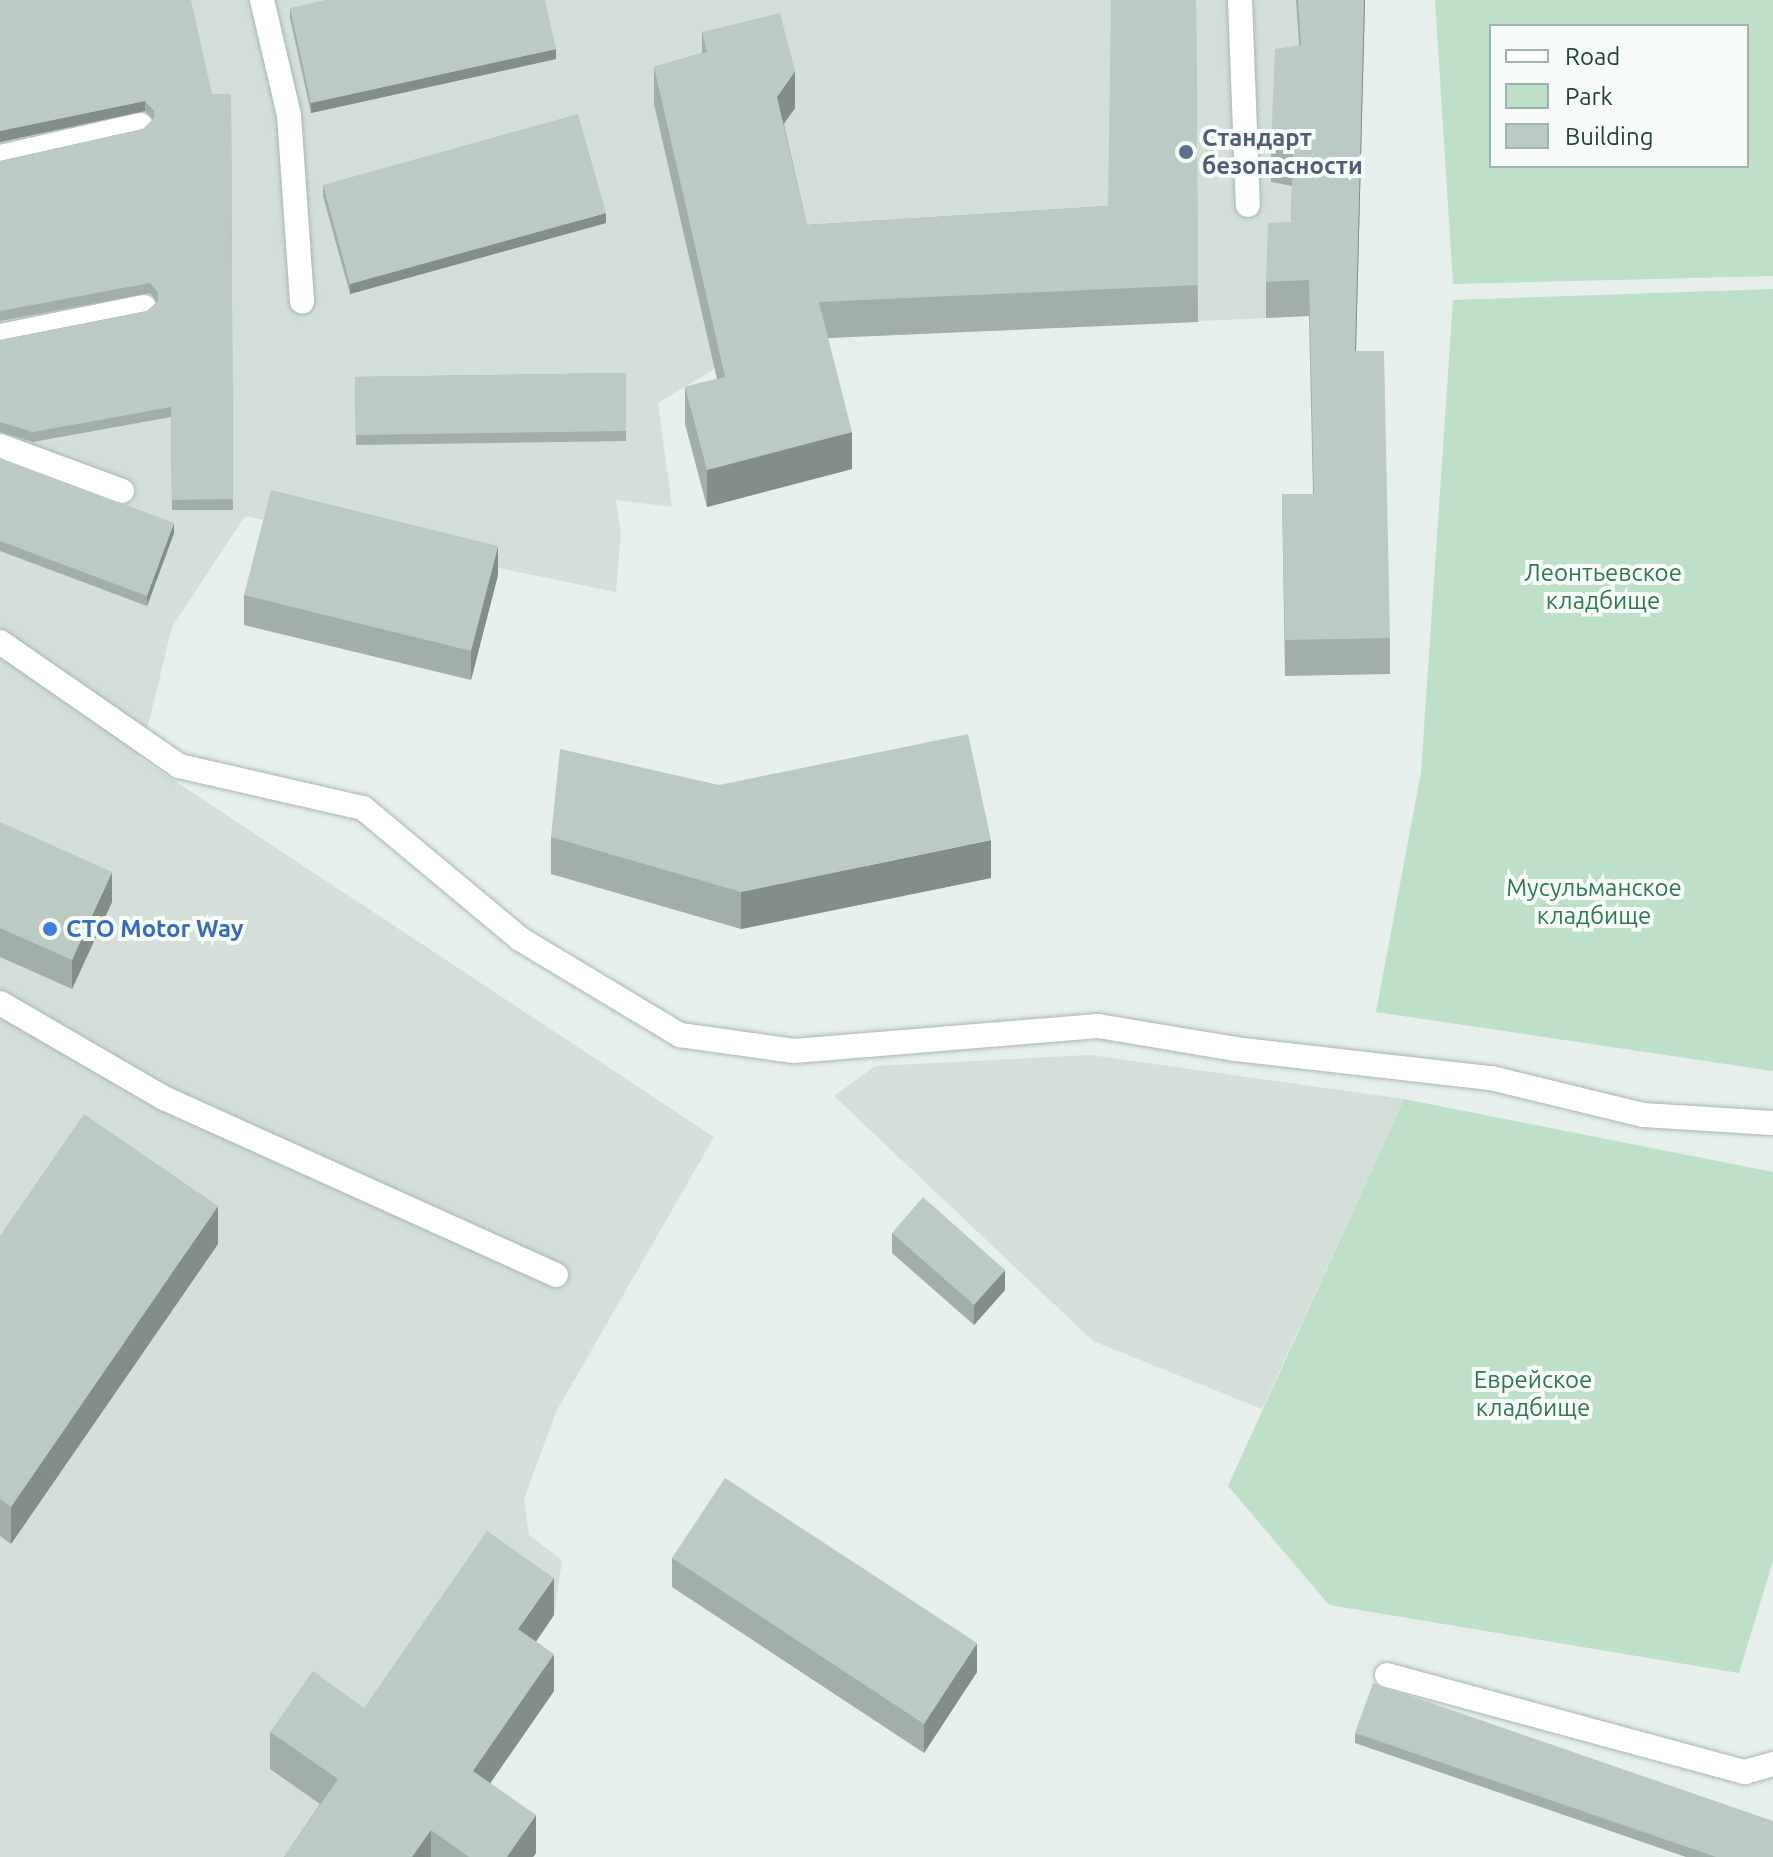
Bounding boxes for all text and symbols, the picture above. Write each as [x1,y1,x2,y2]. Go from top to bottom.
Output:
legend [1489,24,1749,168]
text: Road [1565,43,1620,70]
text: Park [1565,83,1613,110]
text: Building [1565,123,1653,150]
place label: Стандарт безопасности [1202,124,1363,180]
marker: Стандарт безопасности [1177,143,1195,161]
park label: Леонтьевское кладбище [1524,559,1682,615]
park label: Мусульманское кладбище [1506,874,1682,930]
place label: СТО Motor Way [66,915,244,943]
marker: СТО Motor Way [41,920,59,938]
park label: Еврейское кладбище [1474,1366,1592,1422]

